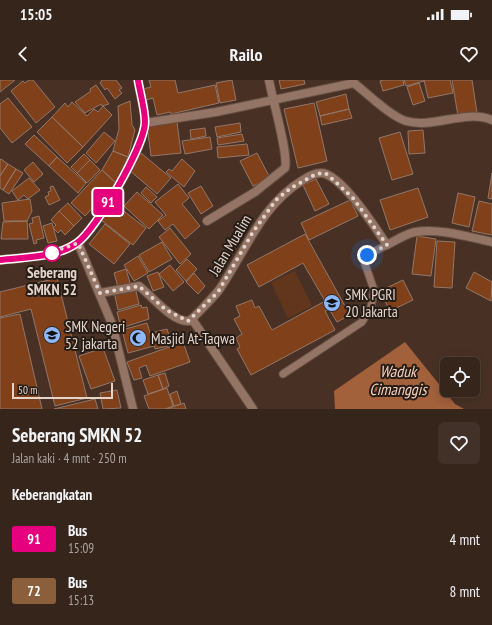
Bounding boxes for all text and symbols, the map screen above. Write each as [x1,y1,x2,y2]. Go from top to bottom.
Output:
text: 15:05 [20,5,52,24]
icon: back [12,43,34,65]
text: Railo [230,43,262,66]
icon: heart [458,43,480,65]
line badge: 91 [90,189,126,215]
text: 91 [101,193,115,211]
street label: Jalan Mualim [204,211,256,280]
marker: Seberang SMKN 52 [43,244,61,262]
your location [357,245,377,265]
place label: Seberang SMKN 52 [27,263,77,299]
place label: SMK PGRI 20 Jakarta [345,285,398,321]
school or university icon: SMK PGRI 20 Jakarta [322,293,342,313]
place label: SMK Negeri 52 jakarta [65,317,125,353]
school or university icon: SMK Negeri 52 jakarta [42,325,62,345]
mosque icon: Masjid At-Taqwa [128,328,148,348]
place label: Masjid At-Taqwa [151,329,235,348]
map controls [440,357,480,397]
button: locate [440,357,480,397]
water label: Waduk Cimanggis [369,361,428,399]
scale bar [12,381,113,400]
text: 50 m [18,383,37,397]
button: heart [438,422,480,464]
text: Seberang SMKN 52 [12,423,142,447]
text: Jalan kaki · 4 mnt · 250 m [12,450,127,467]
text: Keberangkatan [12,485,92,504]
text: Bus [68,521,87,540]
text: 91 [27,530,41,548]
text: 4 mnt [450,530,480,549]
text: 15:09 [68,540,94,557]
text: Bus [68,573,87,592]
text: 72 [27,582,41,600]
text: 8 mnt [450,582,480,601]
text: 15:13 [68,592,94,609]

